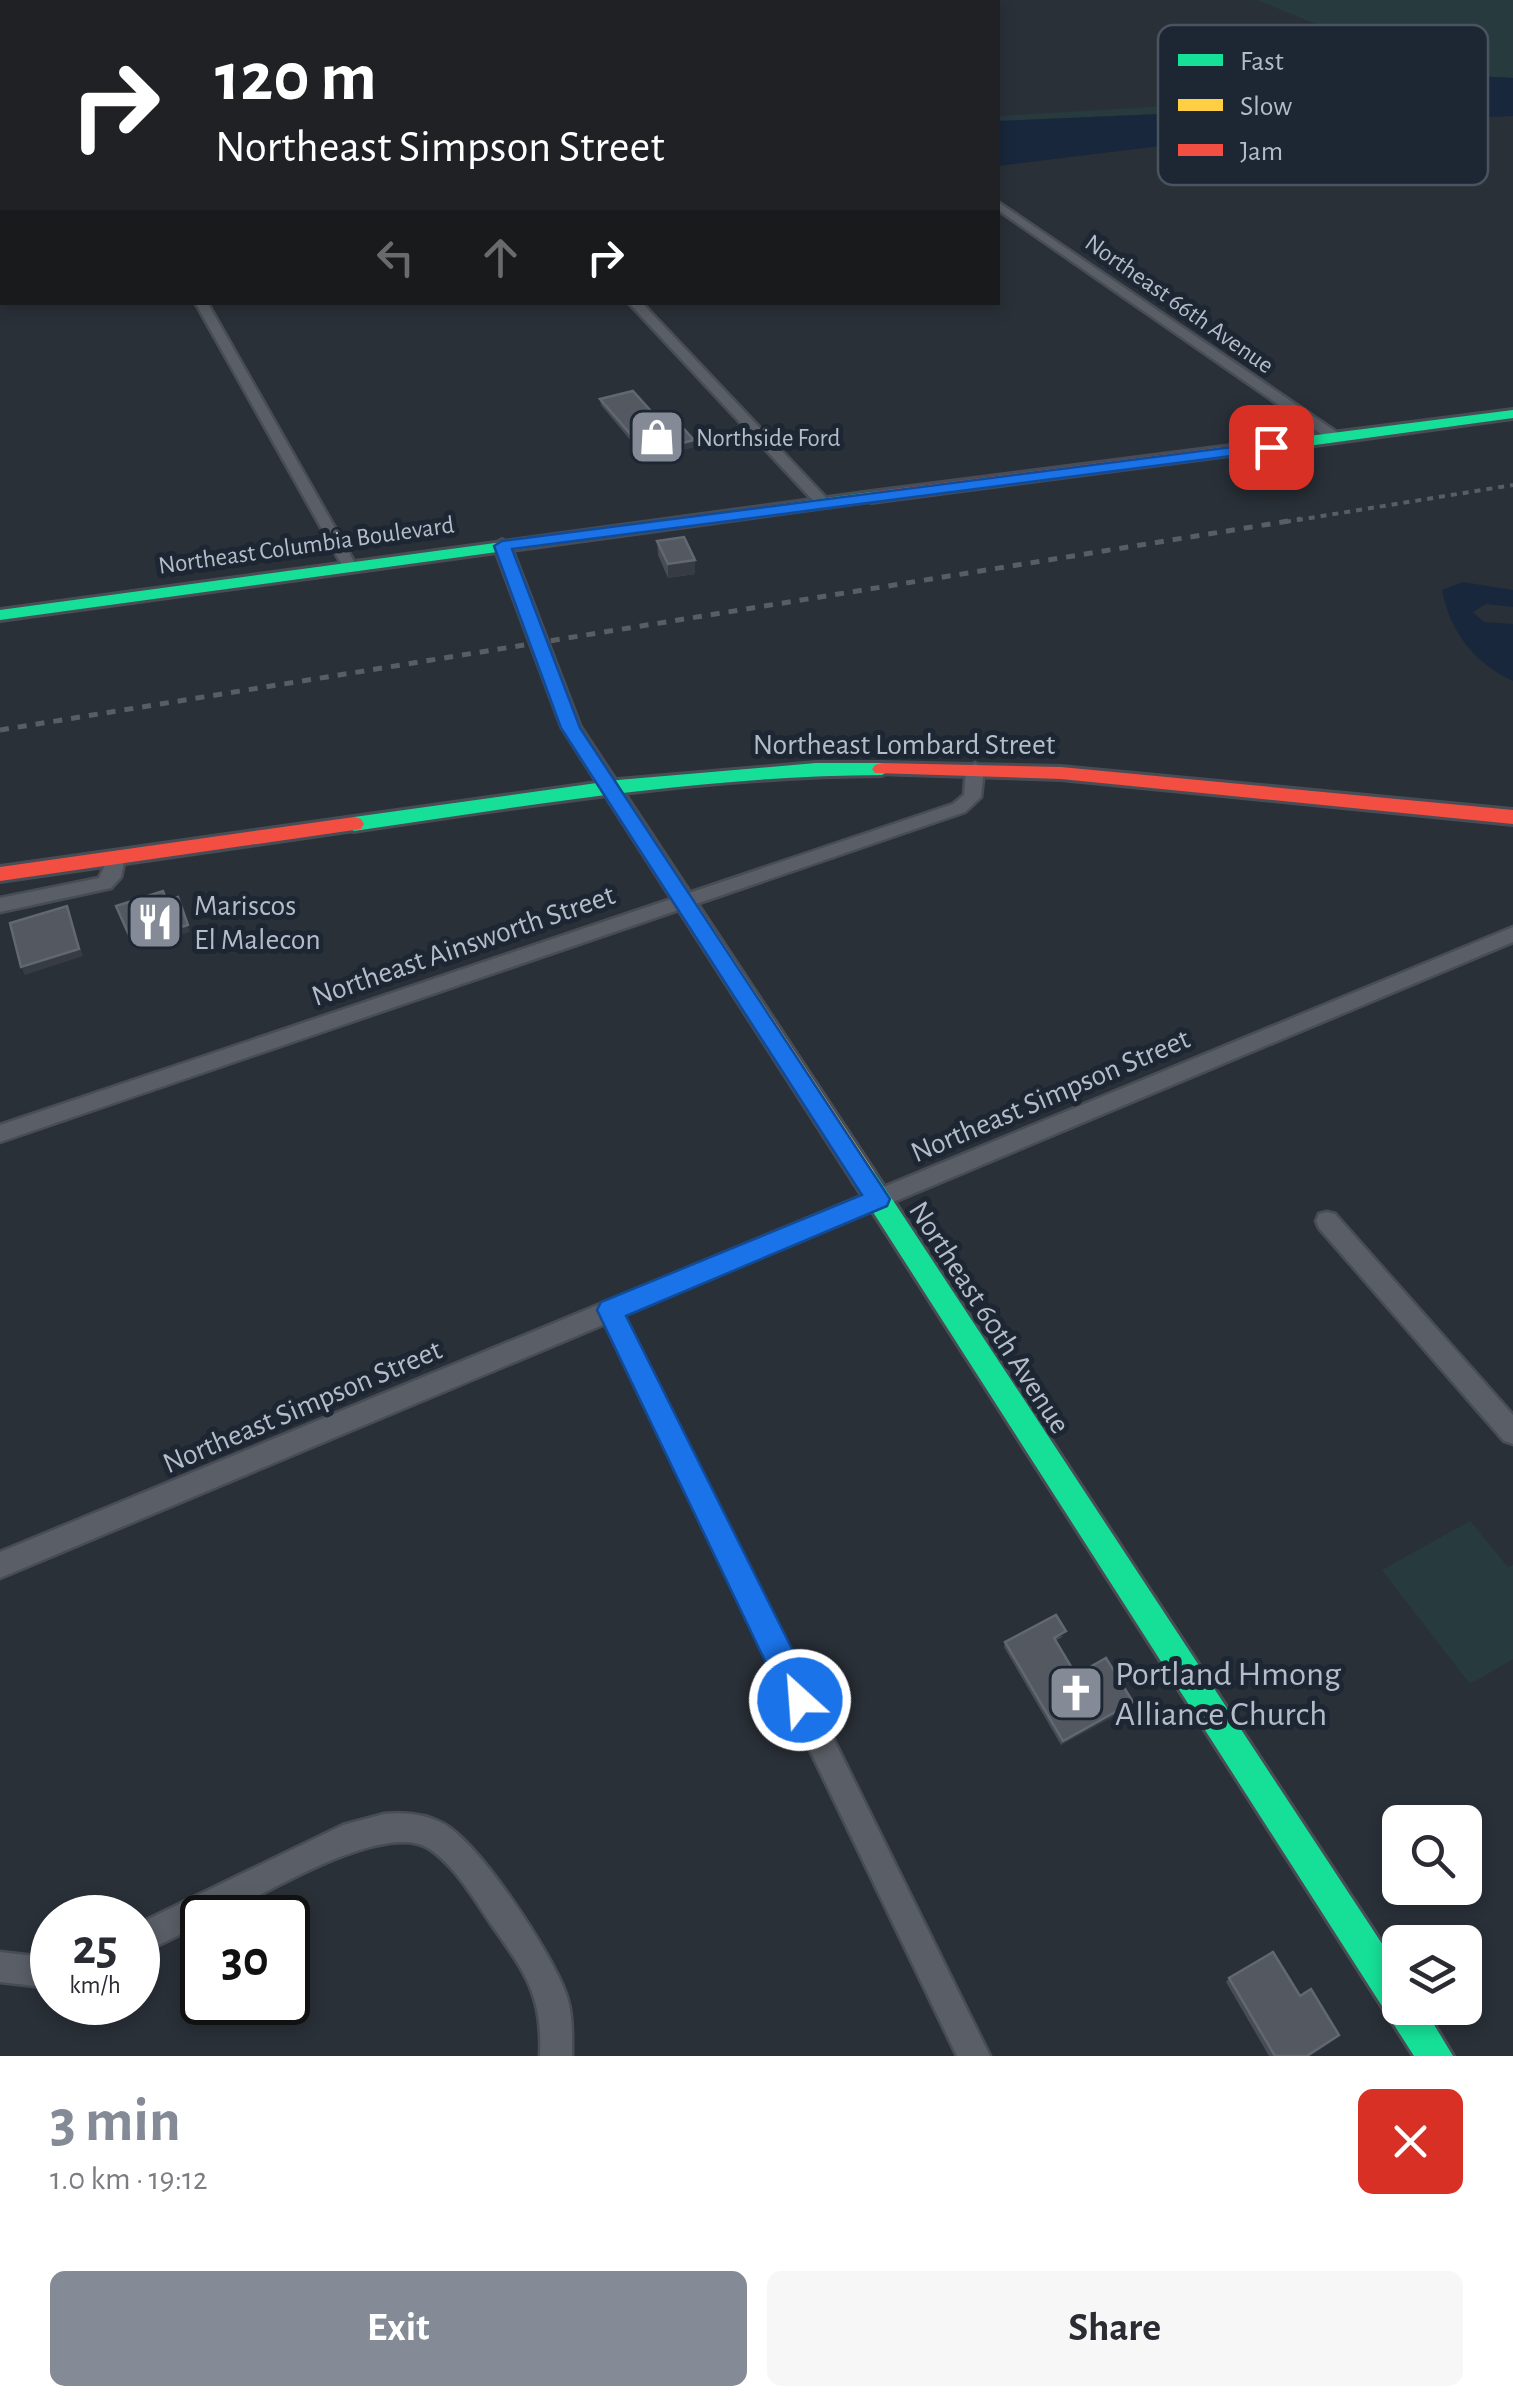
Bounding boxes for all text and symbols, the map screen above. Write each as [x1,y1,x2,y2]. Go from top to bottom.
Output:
legend [1158,25,1488,185]
icon: right [50,40,180,170]
text: 120 m [215,43,377,113]
text: Fast [1240,48,1284,76]
text: Slow [1240,93,1292,121]
text: Northeast Simpson Street [215,125,665,170]
text: Jam [1240,138,1283,166]
icon: left [368,230,423,285]
icon: ahead [473,230,528,285]
icon: right [578,230,633,285]
street label: Northeast 66th Avenue [1080,230,1278,379]
pin [1229,405,1314,490]
shop icon: Northside Ford [627,407,687,467]
icon: arrive [1244,420,1299,475]
place label: Northside Ford [696,426,841,451]
street label: Northeast Columbia Boulevard [157,512,456,579]
street label: Northeast Lombard Street [753,730,1056,760]
street label: Northeast Ainsworth Street [308,880,619,1012]
place label: Mariscos El Malecon [194,891,321,955]
restaurant icon: Mariscos El Malecon [125,892,185,952]
street label: Northeast Simpson Street [907,1023,1195,1168]
street label: Northeast 60th Avenue [903,1196,1075,1439]
street label: Northeast Simpson Street [159,1334,447,1479]
position arrow [748,1648,852,1752]
place label: Portland Hmong Alliance Church [1115,1657,1341,1732]
church icon: Portland Hmong Alliance Church [1046,1663,1106,1723]
map controls [1382,1805,1482,2025]
button: search [1382,1805,1482,1905]
speed limit sign: 30 [180,1895,310,2025]
text: 25 [72,1923,118,1973]
button: layers [1382,1925,1482,2025]
text: km/h [69,1973,121,1998]
button: close [1358,2089,1463,2194]
text: 3 min [50,2092,181,2152]
text: 1.0 km · 19:12 [50,2163,208,2195]
button: Exit [50,2271,747,2386]
button: Share [767,2271,1463,2386]

